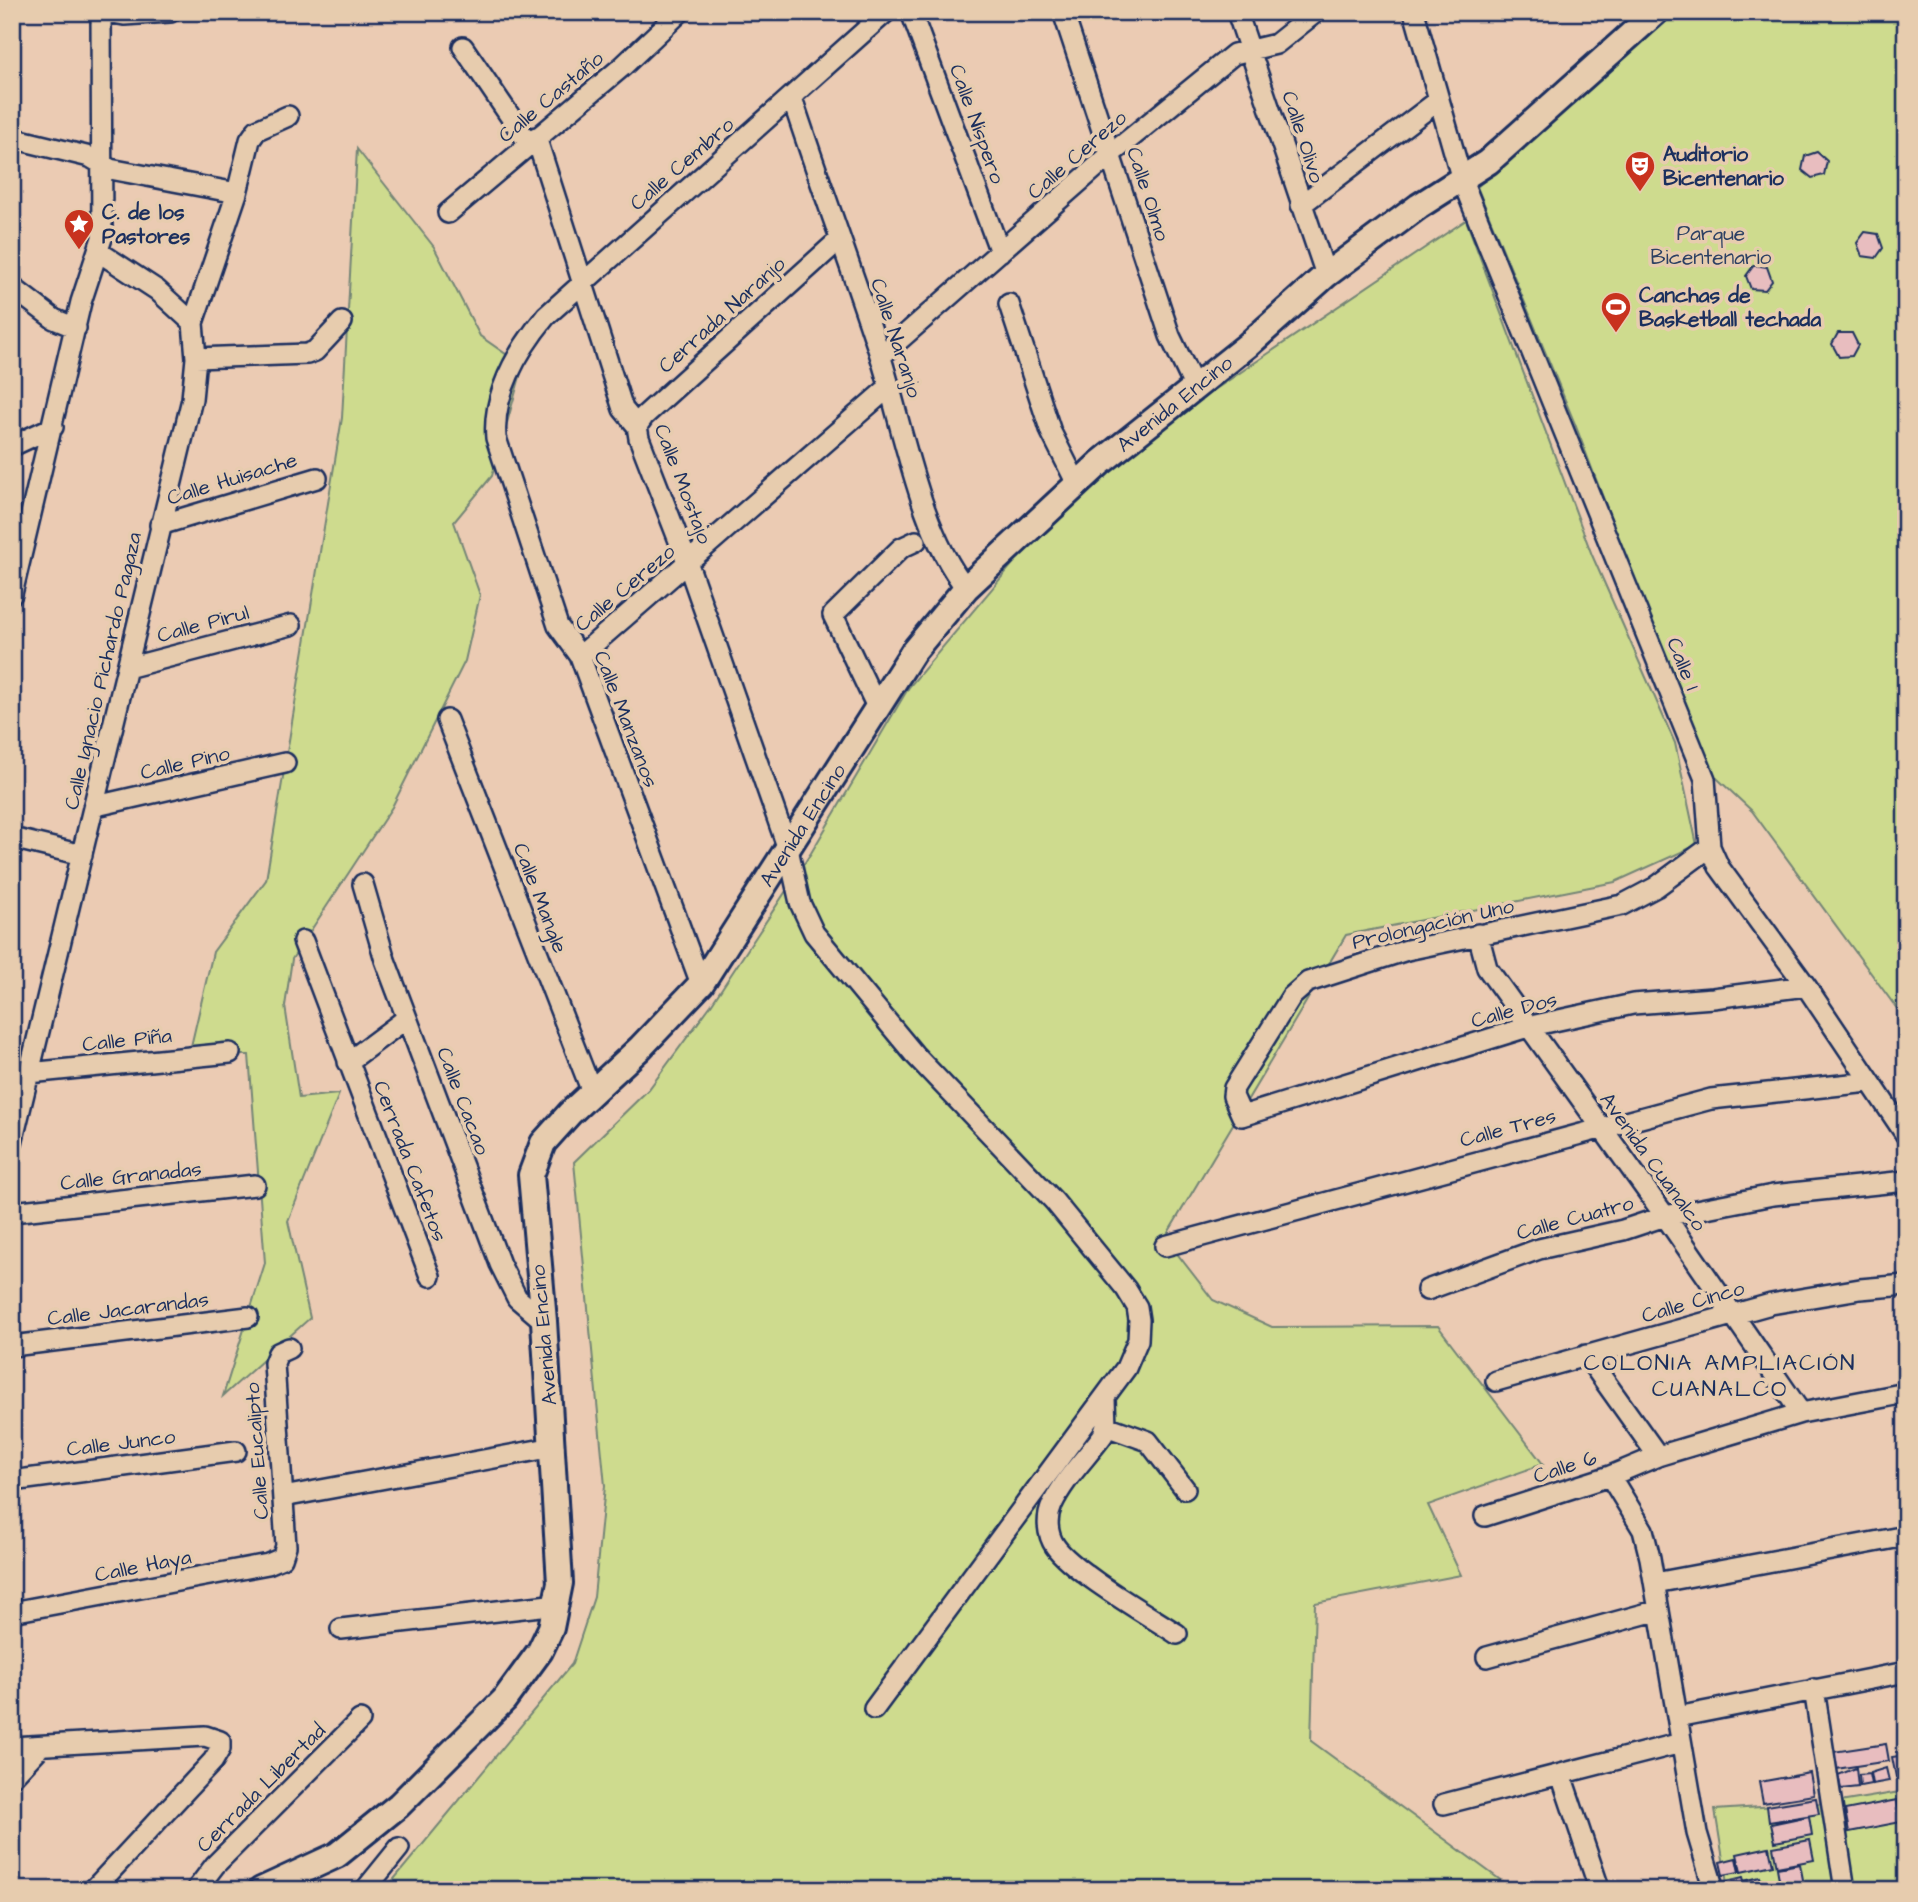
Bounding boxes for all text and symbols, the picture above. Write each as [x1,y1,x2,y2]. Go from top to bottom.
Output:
street label: Calle Castaño [492,44,610,150]
street label: Calle Níspero [941,60,1012,188]
street label: Calle Olivo [1275,87,1332,187]
street label: Calle Cerezo [1021,103,1133,206]
street label: Calle Cembro [624,110,741,217]
place label: Auditorio Bicentenario [1663,140,1784,193]
street label: Calle Olmo [1119,143,1177,245]
theatre icon: Auditorio Bicentenario [1623,149,1657,193]
place label: C. de los Pastores [102,198,191,251]
place icon: C. de los Pastores [62,207,96,251]
park label: Parque Bicentenario [1651,219,1772,272]
street label: Cerrada Naranjo [652,250,792,380]
street label: Calle Naranjo [863,275,929,402]
place label: Canchas de Basketball techada [1639,281,1821,334]
sports icon: Canchas de Basketball techada [1599,290,1633,334]
street label: Avenida Encino [1110,348,1239,459]
street label: Calle Mostajo [647,420,719,548]
street label: Calle Huisache [163,445,301,513]
street label: Calle Ignacio Pichardo Pagaza [57,529,151,813]
street label: Calle Cerezo [568,537,682,639]
street label: Calle Pirul [154,598,252,650]
street label: Calle 1 [1659,633,1707,695]
street label: Calle Manzanos [587,646,665,792]
street label: Calle Pino [137,739,233,787]
street label: Avenida Encino [752,758,853,892]
street label: Calle Mangle [504,839,574,958]
street label: Prolongación Uno [1349,891,1517,959]
street label: Calle Dos [1468,985,1560,1035]
street label: Calle Piña [81,1021,173,1059]
street label: Calle Cacao [429,1043,497,1159]
street label: Cerrada Cafetos [366,1076,454,1246]
street label: Avenida Cuanalco [1593,1087,1713,1237]
street label: Calle Tres [1457,1101,1559,1155]
street label: Calle Granadas [59,1154,203,1198]
street label: Calle Cuatro [1513,1188,1637,1248]
street label: Avenida Encino [523,1263,565,1406]
street label: Calle Cinco [1638,1273,1748,1330]
street label: Calle Jacarandas [46,1285,210,1333]
district label: COLONIA AMPLIACIÓN CUANALCO [1583,1347,1857,1405]
street label: Calle Eucalipto [238,1381,277,1521]
street label: Calle Junco [65,1422,177,1464]
street label: Calle 6 [1530,1443,1600,1491]
street label: Calle Haya [92,1542,194,1592]
street label: Cerrada Libertad [190,1717,332,1859]

